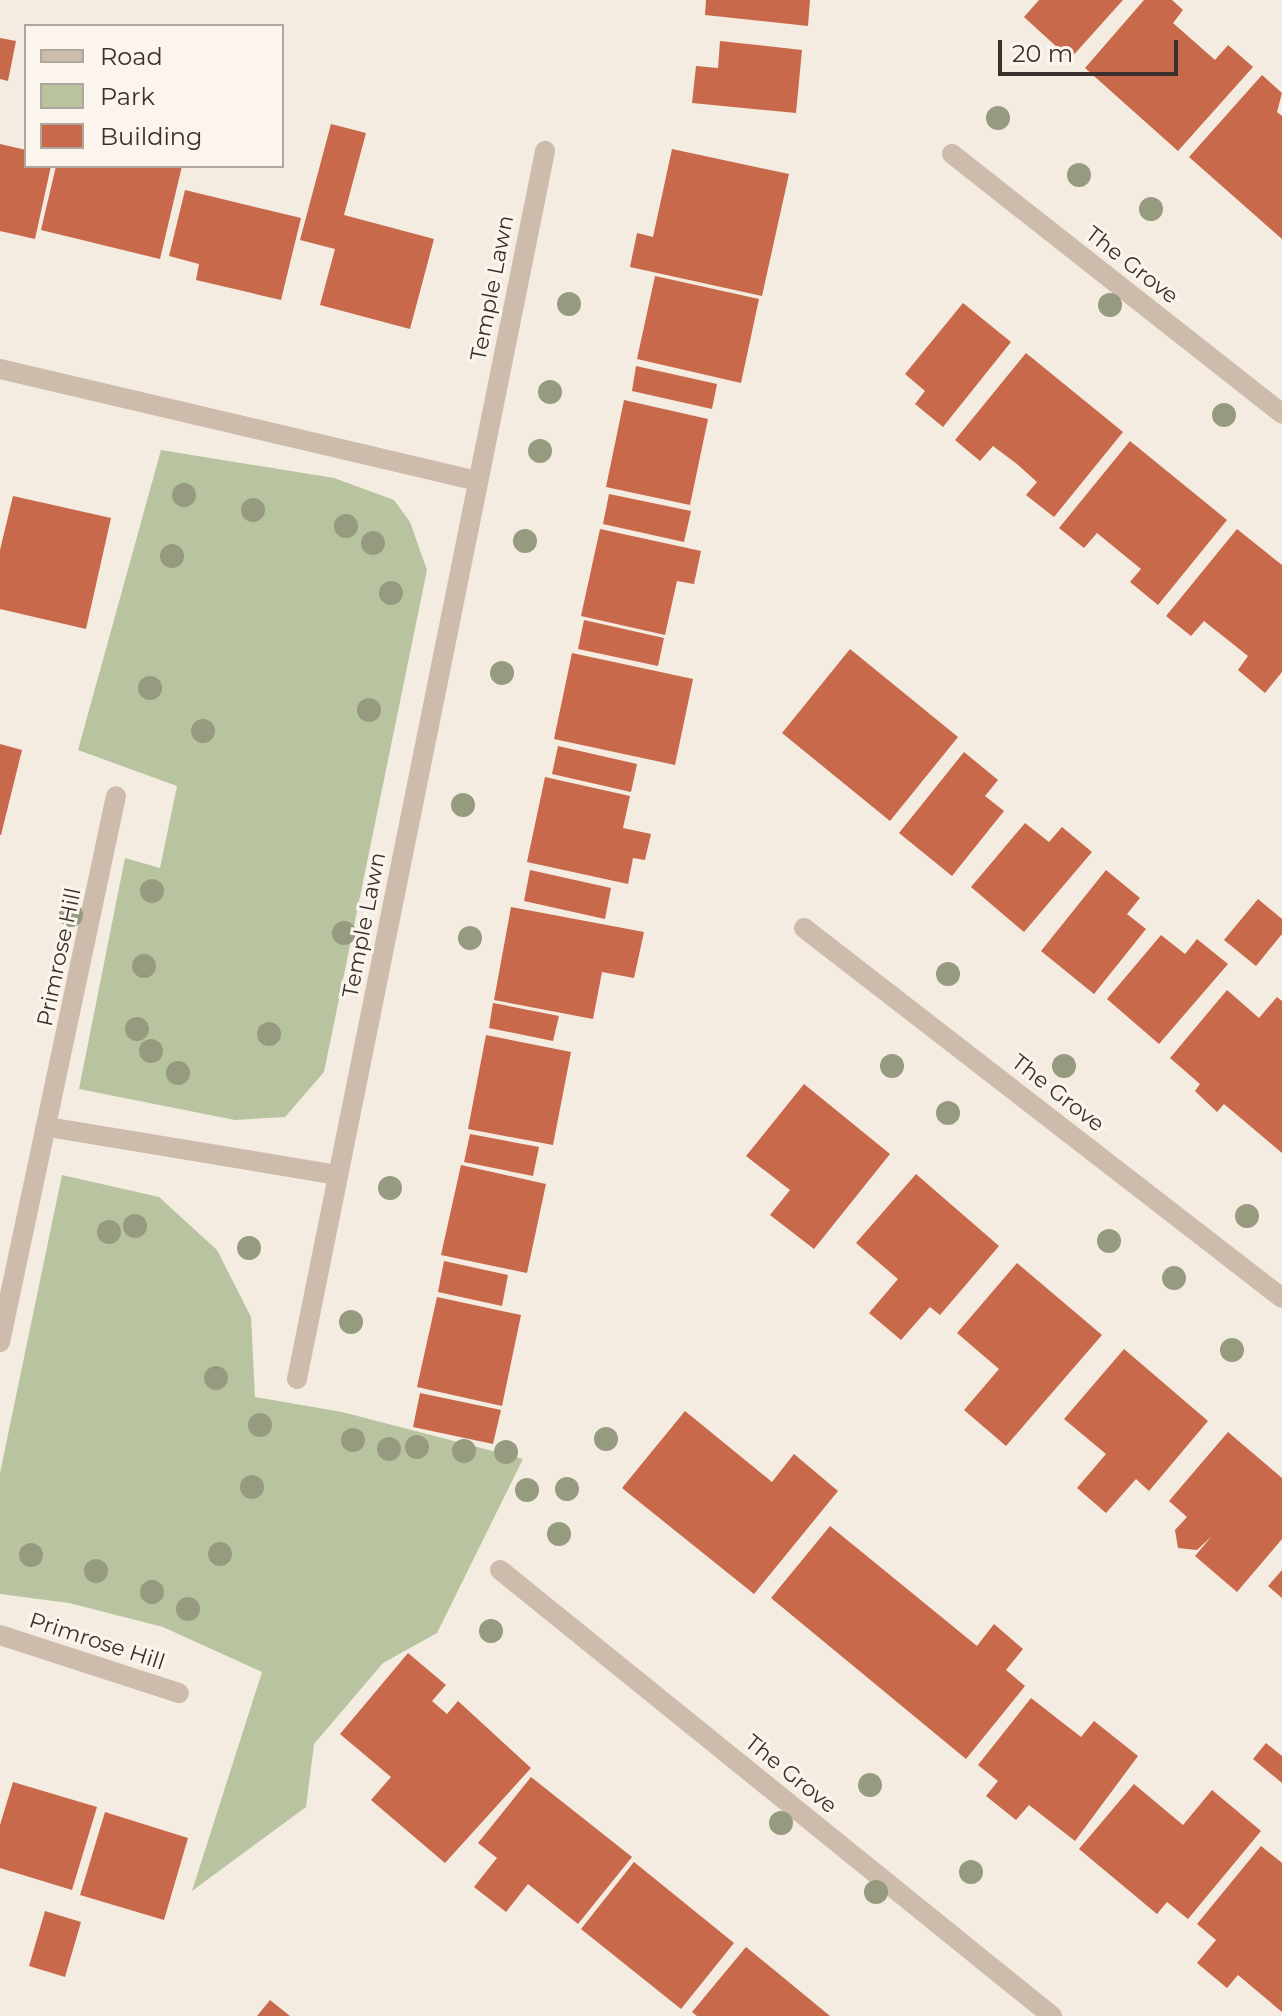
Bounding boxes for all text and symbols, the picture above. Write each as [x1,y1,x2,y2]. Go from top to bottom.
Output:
legend [24,24,284,168]
scale bar [1002,24,1182,74]
text: 20 m [1012,39,1073,68]
text: Road [100,42,163,71]
text: Park [100,82,155,111]
text: Building [100,122,203,151]
street label: Temple Lawn [465,213,519,363]
street label: The Grove [1080,221,1184,309]
street label: Temple Lawn [337,850,391,1000]
street label: Primrose Hill [31,885,87,1029]
street label: The Grove [1006,1049,1110,1137]
street label: Primrose Hill [26,1607,168,1675]
street label: The Grove [740,1729,842,1819]

